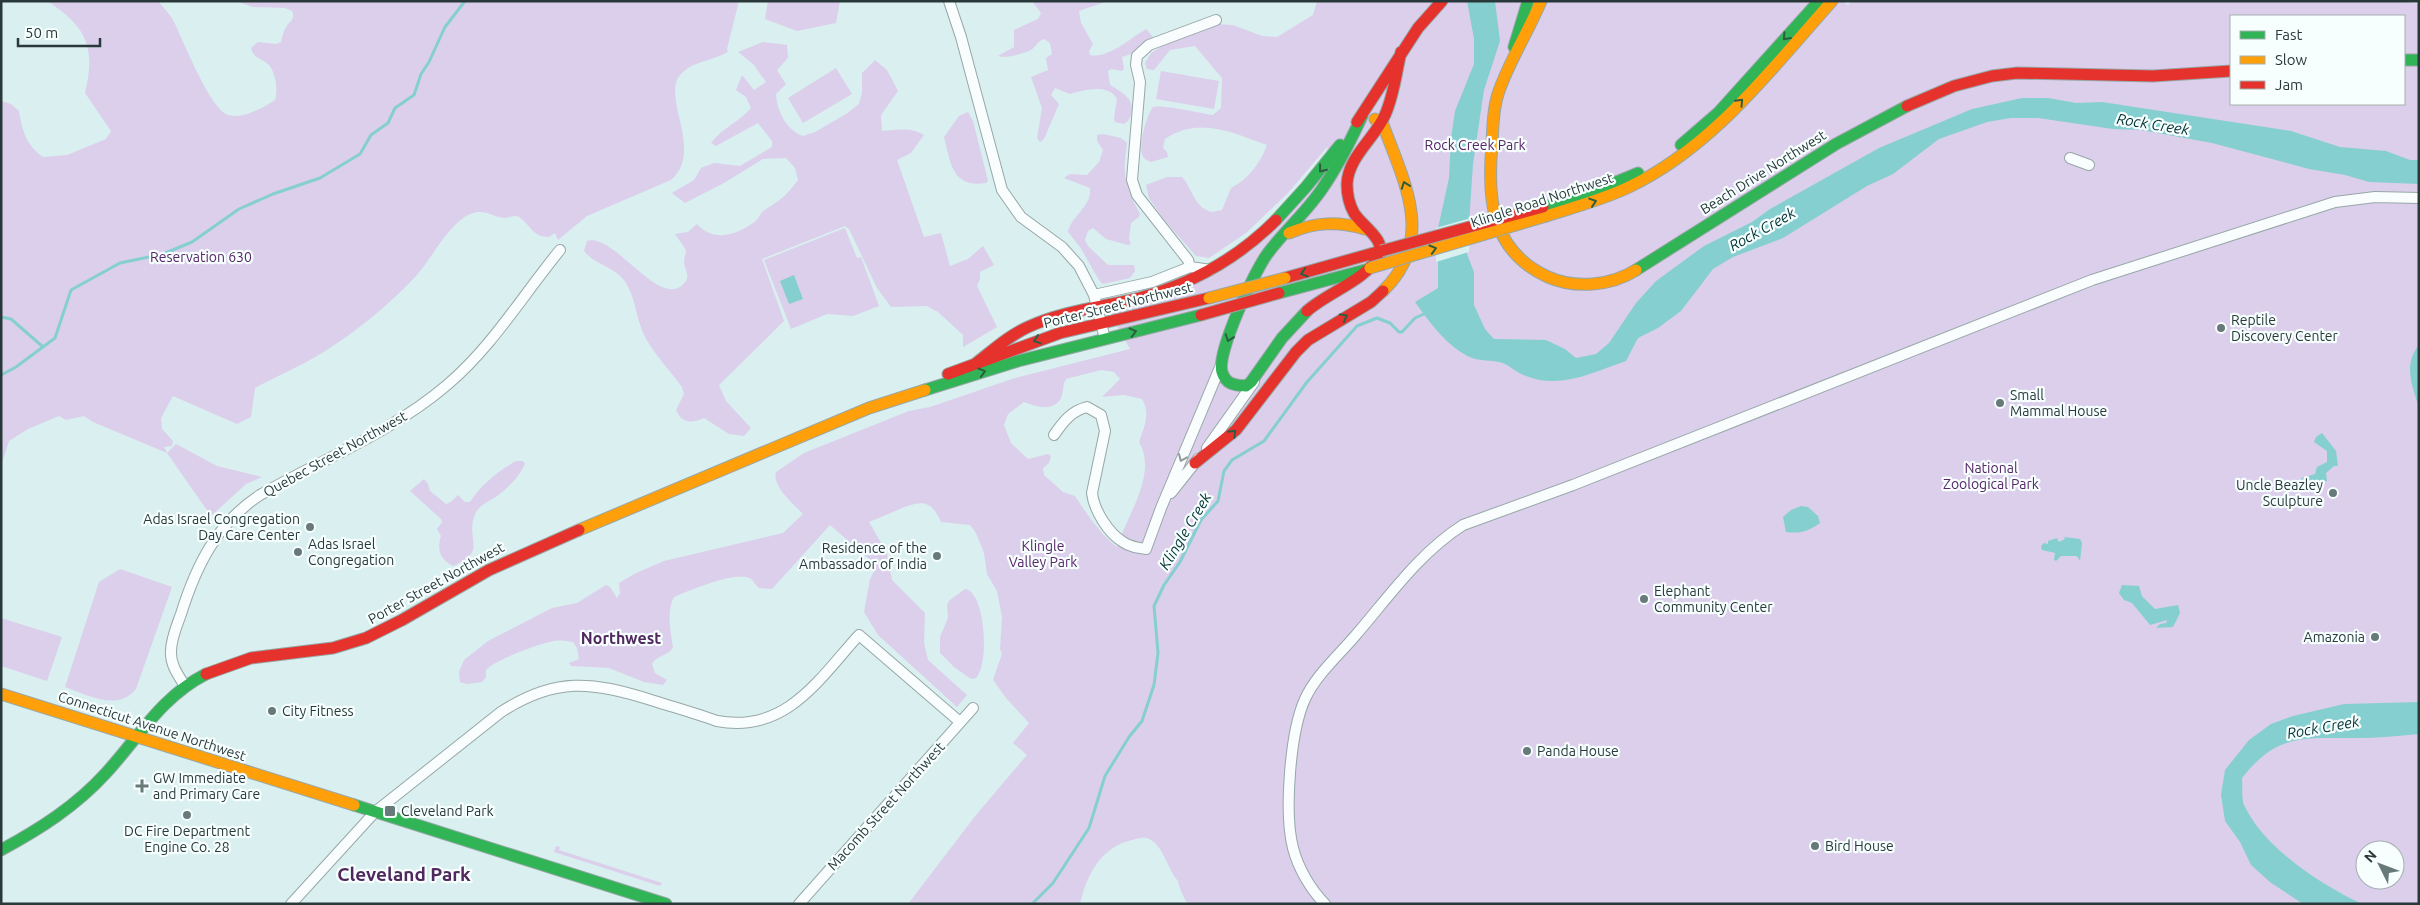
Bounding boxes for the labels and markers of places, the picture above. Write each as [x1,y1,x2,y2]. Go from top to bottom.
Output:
place label: Reptile Discovery Center [2231,312,2339,344]
marker: Reptile Discovery Center [2215,322,2227,334]
place label: Small Mammal House [2010,387,2107,419]
marker: Small Mammal House [1994,397,2006,409]
place label: Uncle Beazley Sculpture [2236,477,2323,509]
marker: Uncle Beazley Sculpture [2327,487,2339,499]
place label: Adas Israel Congregation Day Care Center [143,511,301,543]
marker: Adas Israel Congregation Day Care Center [304,521,316,533]
place label: Adas Israel Congregation [308,536,394,568]
place label: Residence of the Ambassador of India [799,540,927,572]
marker: Adas Israel Congregation [292,546,304,558]
marker: Residence of the Ambassador of India [931,550,943,562]
place label: Elephant Community Center [1654,583,1773,615]
marker: Elephant Community Center [1638,593,1650,605]
place label: Amazonia [2304,629,2365,645]
marker: Amazonia [2369,631,2381,643]
place label: City Fitness [282,703,354,719]
marker: City Fitness [266,705,278,717]
place label: Panda House [1537,743,1619,759]
marker: Panda House [1521,745,1533,757]
place label: GW Immediate and Primary Care [153,770,260,802]
marker: GW Immediate and Primary Care [135,779,149,793]
place label: Cleveland Park [401,803,494,819]
marker: Cleveland Park [383,804,397,818]
marker: DC Fire Department Engine Co. 28 [181,809,193,821]
place label: DC Fire Department Engine Co. 28 [124,823,250,855]
place label: Bird House [1825,838,1894,854]
marker: Bird House [1809,840,1821,852]

